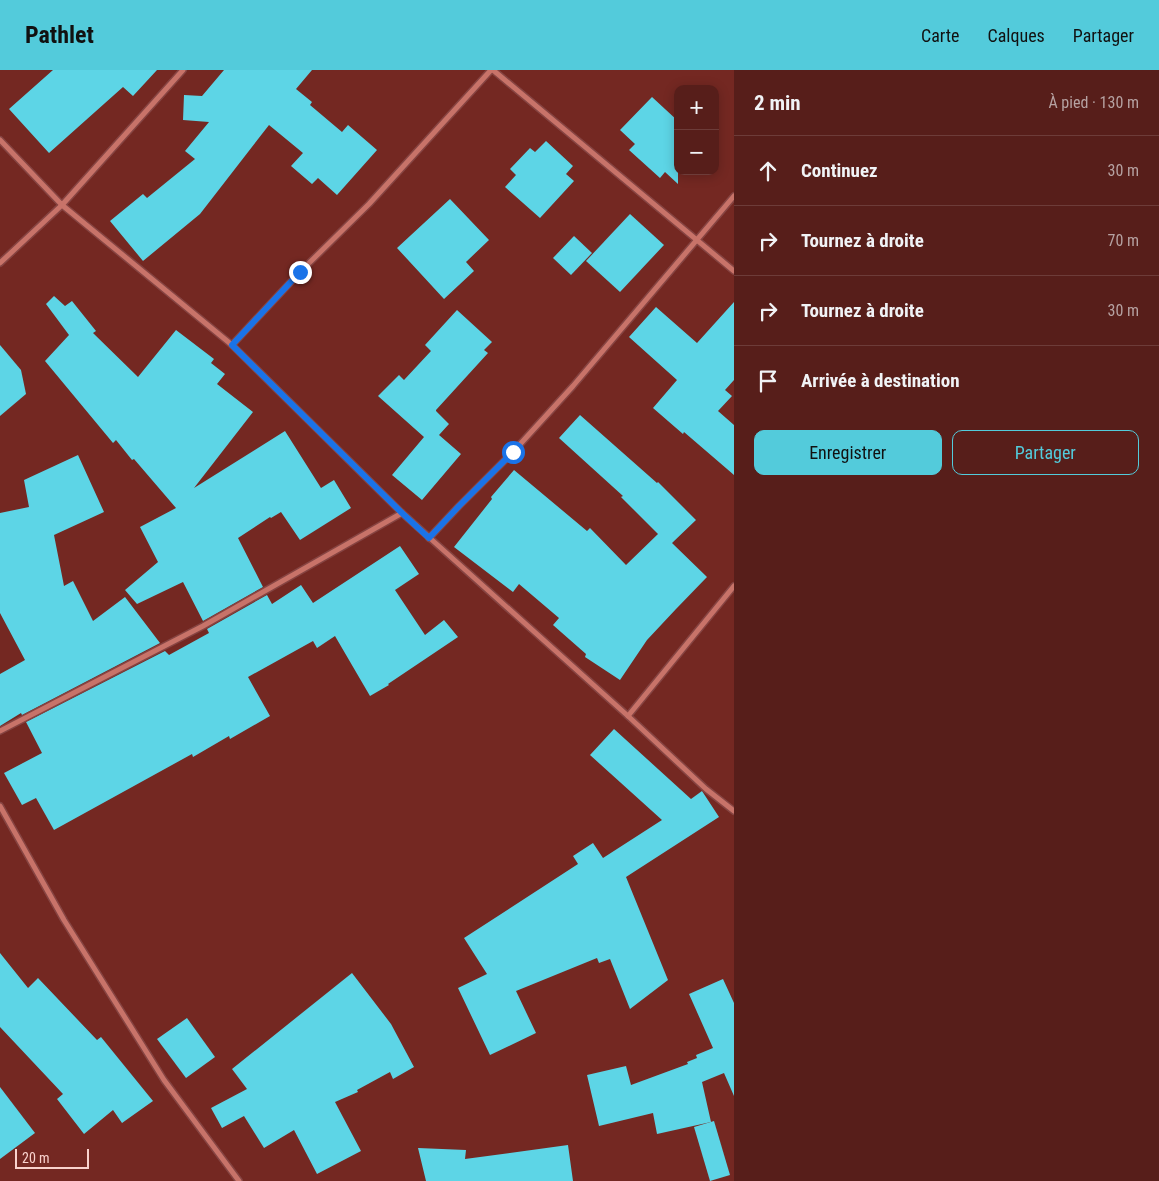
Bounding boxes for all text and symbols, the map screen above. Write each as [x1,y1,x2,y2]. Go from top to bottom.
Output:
text: Pathlet [25,21,94,49]
text: Carte [921,25,960,46]
text: Calques [988,25,1045,46]
text: Partager [1073,25,1134,46]
map controls [674,85,719,175]
button: + [674,85,719,130]
text: 2 min [754,91,801,115]
text: À pied · 130 m [1048,93,1139,112]
button: − [674,130,719,175]
icon: ahead [754,157,782,185]
text: Continuez [801,159,878,182]
text: 30 m [1107,161,1139,180]
icon: right [754,227,782,255]
text: Tournez à droite [801,229,924,252]
text: 70 m [1107,231,1139,250]
route end [289,261,312,284]
icon: right [754,297,782,325]
text: Tournez à droite [801,299,924,322]
text: 30 m [1107,301,1139,320]
icon: arrive [754,367,782,395]
text: Arrivée à destination [801,369,960,392]
button: Enregistrer [754,430,942,475]
button: Partager [952,430,1139,475]
route start [502,441,525,464]
scale bar [15,1146,89,1169]
text: 20 m [22,1150,50,1166]

